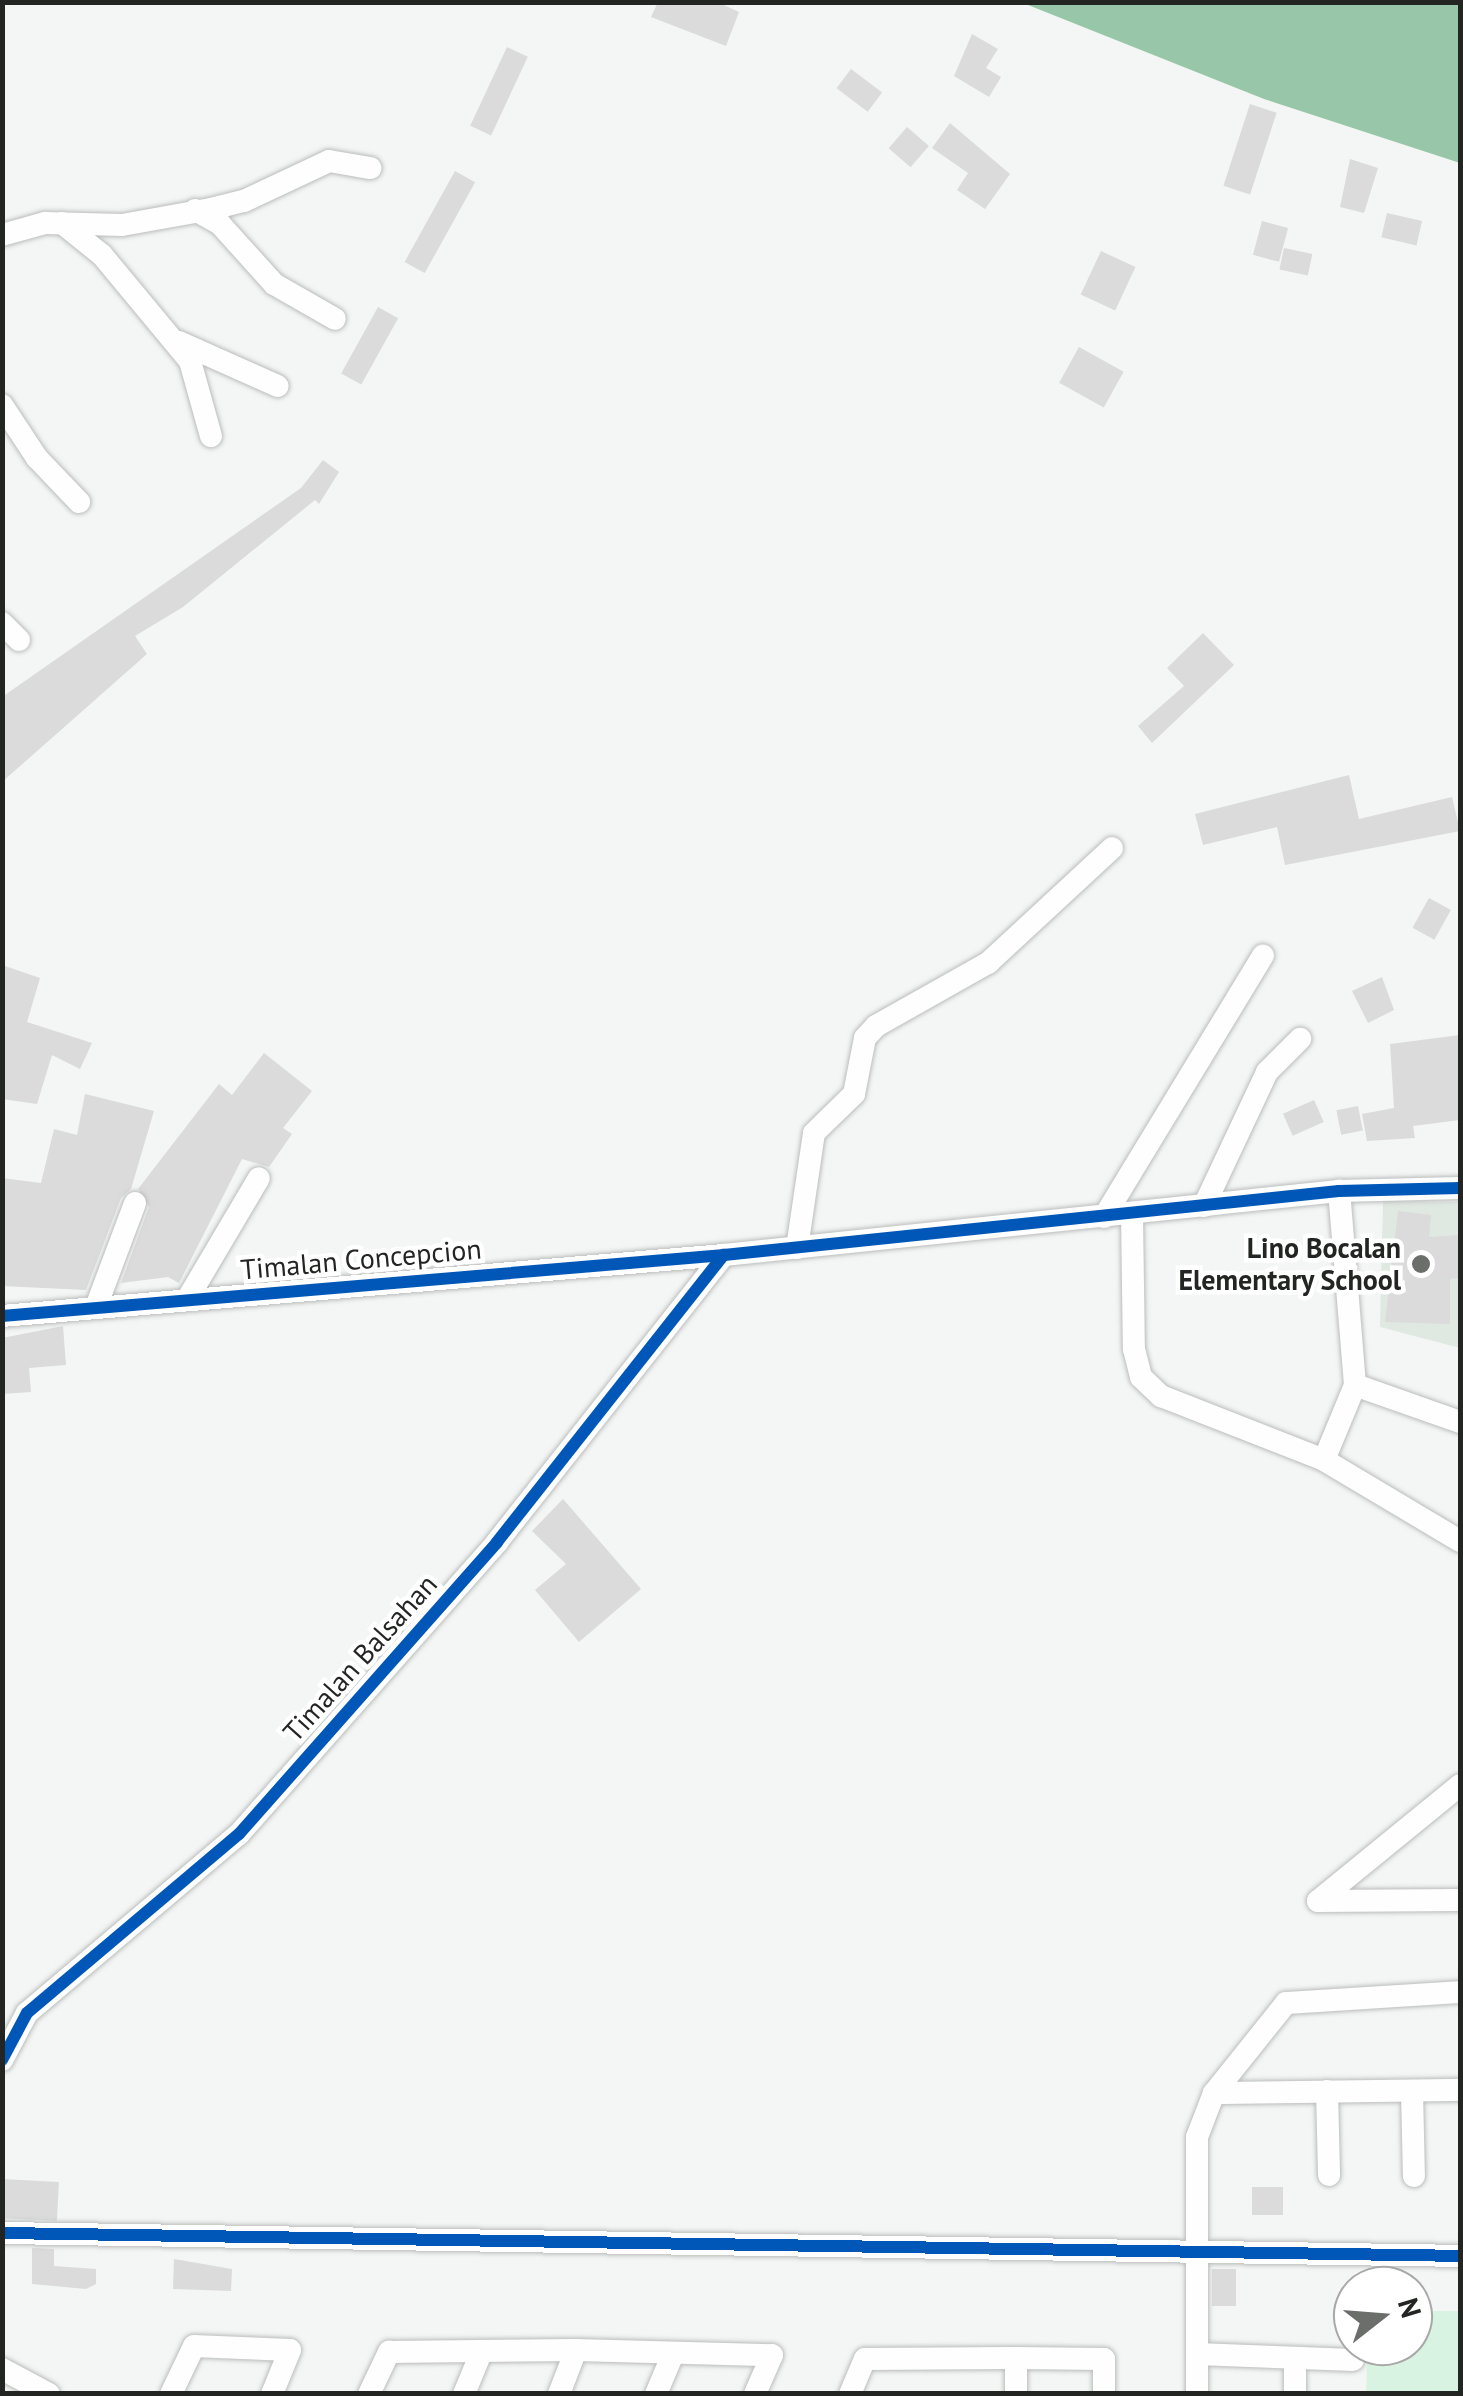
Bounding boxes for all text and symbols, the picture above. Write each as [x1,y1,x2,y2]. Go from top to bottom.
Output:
place label: Lino Bocalan Elementary School [1177,1231,1401,1297]
street label: Timalan Concepcion [239,1232,483,1286]
marker: Lino Bocalan Elementary School [1410,1253,1432,1275]
street label: Timalan Balsahan [276,1568,444,1748]
north arrow [1333,2266,1433,2366]
text: N [1390,2293,1431,2322]

